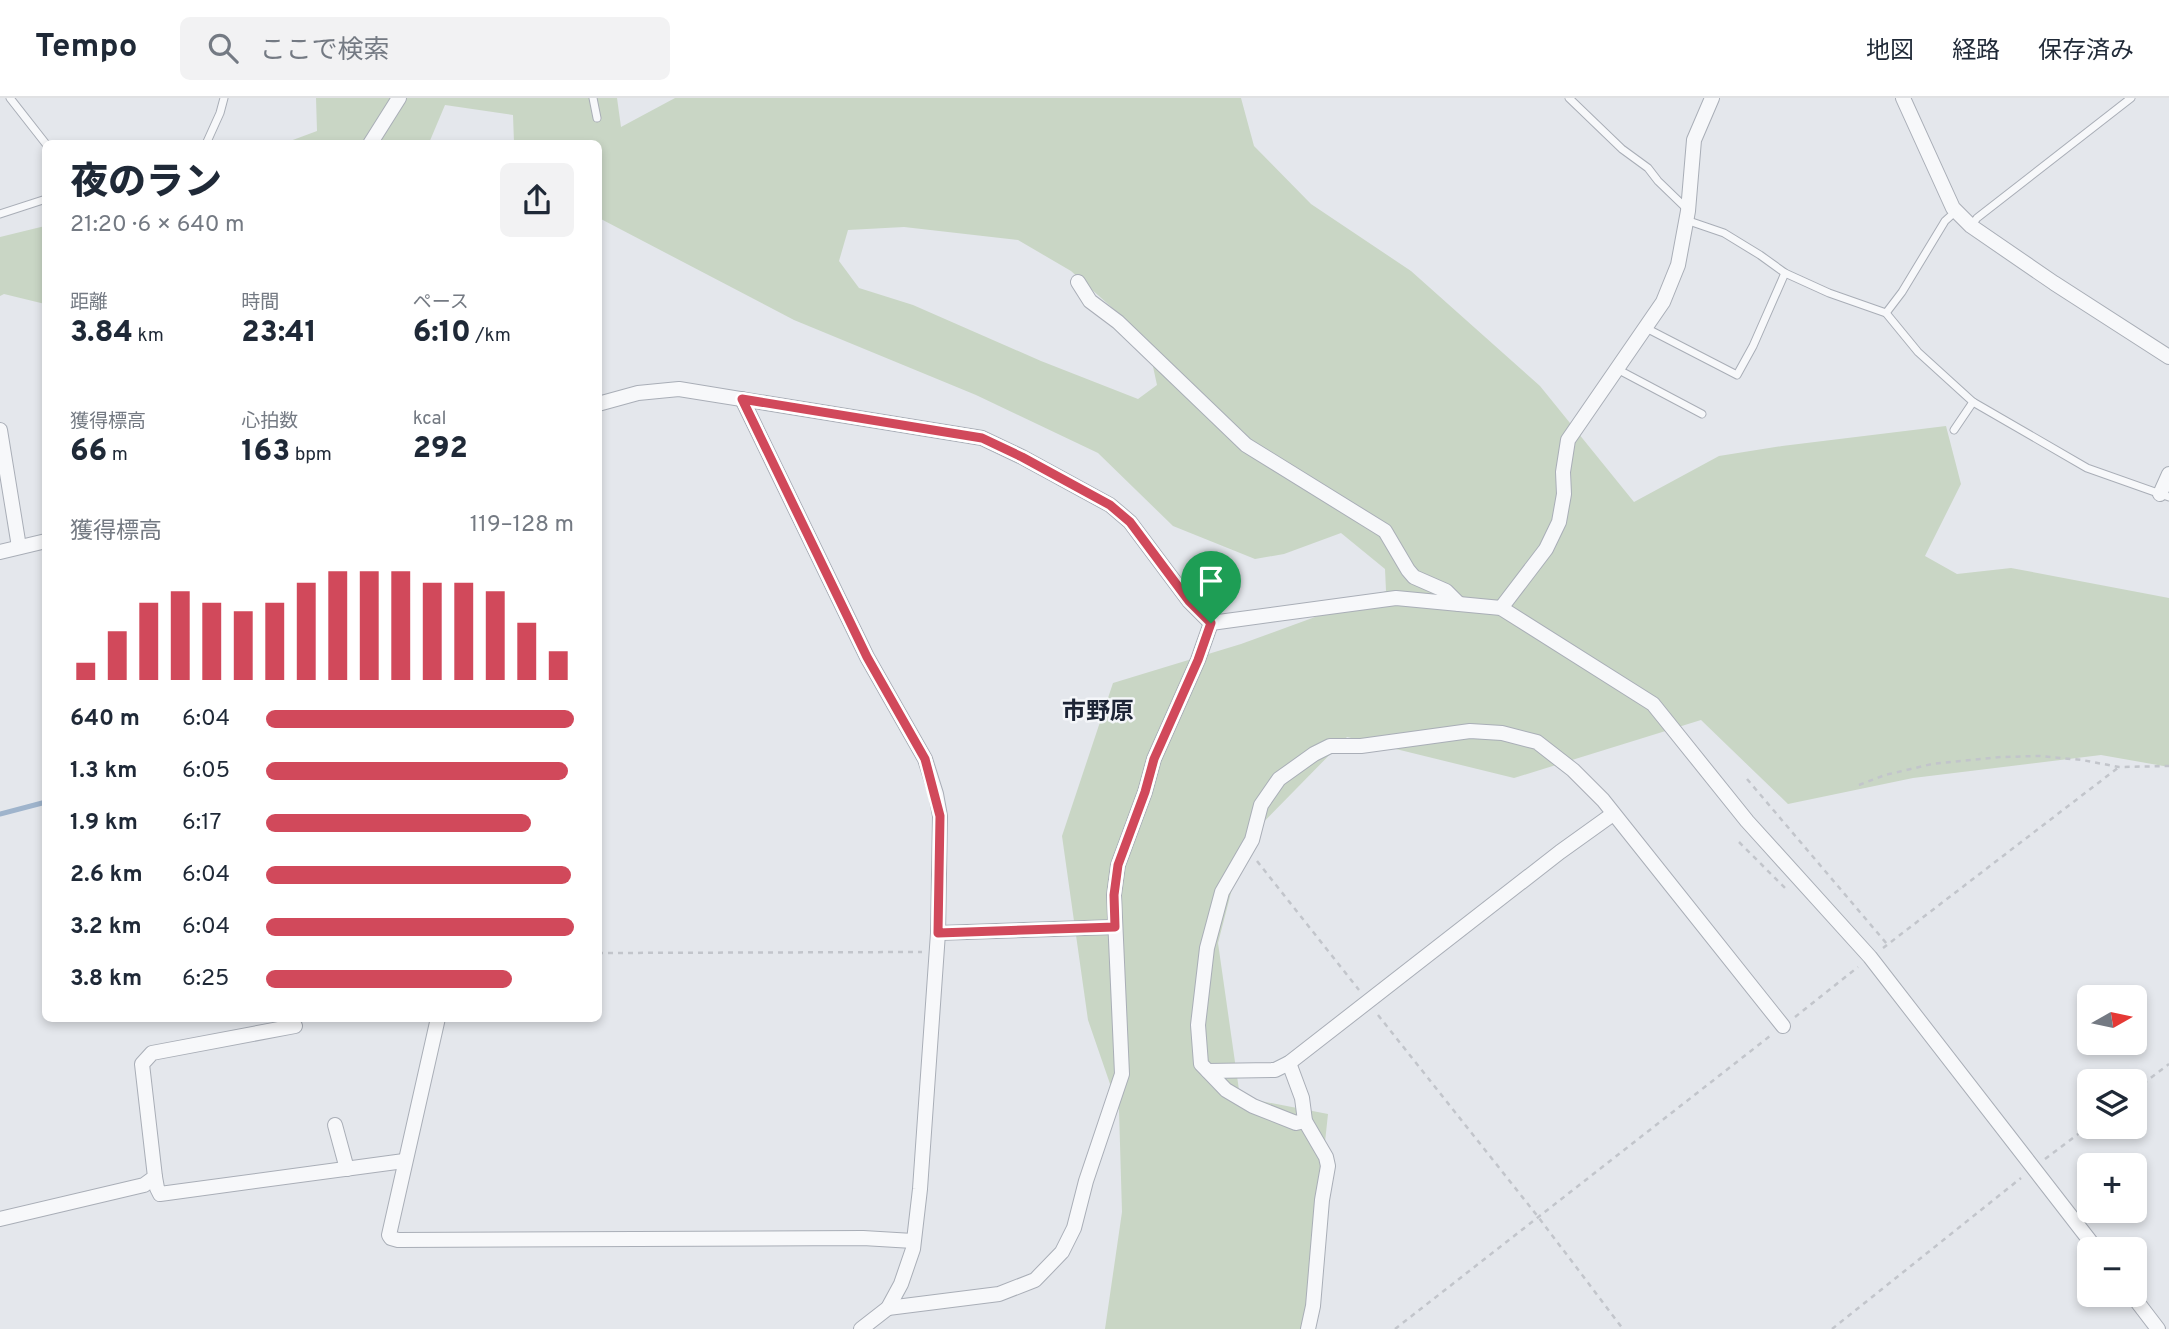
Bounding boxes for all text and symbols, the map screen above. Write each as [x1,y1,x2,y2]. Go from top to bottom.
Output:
search box [180,17,670,80]
text: Tempo [35,27,138,69]
icon: search [204,29,242,67]
text: ここで検索 [260,35,390,68]
text: 地図 [1866,37,1914,67]
text: 経路 [1952,37,2000,67]
text: 保存済み [2038,37,2134,67]
text: 夜のラン [70,160,222,209]
button: share [500,163,574,237]
text: 21:20 · 6 × 640 m [70,211,245,240]
text: 距離 [70,291,108,315]
text: 時間 [241,291,279,315]
text: ペース [413,291,469,315]
text: 3.84 [70,315,133,352]
text: 23:41 [241,315,317,352]
text: 6:10 [413,315,471,352]
text: km [133,324,164,348]
text: /km [471,324,511,348]
text: kcal [413,407,446,431]
text: 獲得標高 [70,410,146,434]
text: 心拍数 [241,410,298,434]
text: 292 [413,431,468,468]
text: 66 [70,434,107,471]
text: 163 [241,434,290,471]
text: m [107,443,128,467]
text: bpm [290,443,332,467]
text: 119–128 m [470,511,574,540]
text: 獲得標高 [70,518,162,547]
pin [1181,551,1241,623]
icon: arrive [1192,562,1230,600]
district label: 市野原 [1062,698,1134,728]
text: 640 m [70,705,140,734]
text: 6:04 [182,705,230,734]
text: 1.3 km [70,757,137,786]
text: 6:05 [182,757,230,786]
text: 1.9 km [70,809,138,838]
text: 6:17 [182,809,221,838]
text: 2.6 km [70,861,143,890]
text: 6:04 [182,861,230,890]
text: 3.2 km [70,913,142,942]
text: 6:04 [182,913,230,942]
text: 3.8 km [70,965,142,994]
text: 6:25 [182,965,229,994]
north arrow [2077,985,2147,1055]
map controls [2077,985,2147,1307]
button: layers [2077,1069,2147,1139]
button: + [2077,1153,2147,1223]
button: − [2077,1237,2147,1307]

